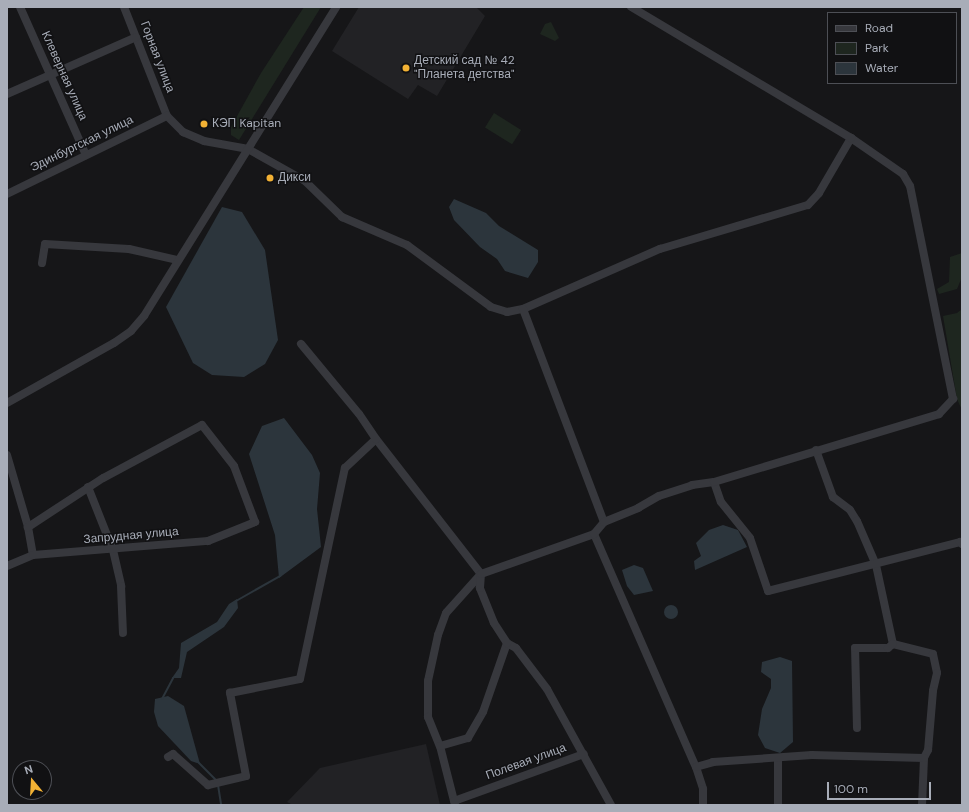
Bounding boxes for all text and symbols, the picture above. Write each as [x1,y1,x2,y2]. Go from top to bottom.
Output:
legend [827,12,957,84]
street label: Горная улица [137,19,177,95]
text: Road [865,20,893,36]
street label: Клеверная улица [38,29,90,123]
text: Park [865,40,889,56]
place label: Детский сад № 42 "Планета детства" [414,54,515,82]
text: Water [865,60,898,76]
marker: Детский сад № 42 "Планета детства" [401,63,411,73]
street label: Эдинбургская улица [28,113,136,175]
place label: КЭП Kapitan [212,117,281,131]
marker: КЭП Kapitan [199,119,209,129]
place label: Дикси [278,171,311,185]
marker: Дикси [265,173,275,183]
street label: Запрудная улица [83,525,179,547]
street label: Полевая улица [484,741,568,783]
north arrow [12,760,52,800]
text: N [23,762,35,777]
scale bar [829,774,933,800]
text: 100 m [834,781,868,797]

